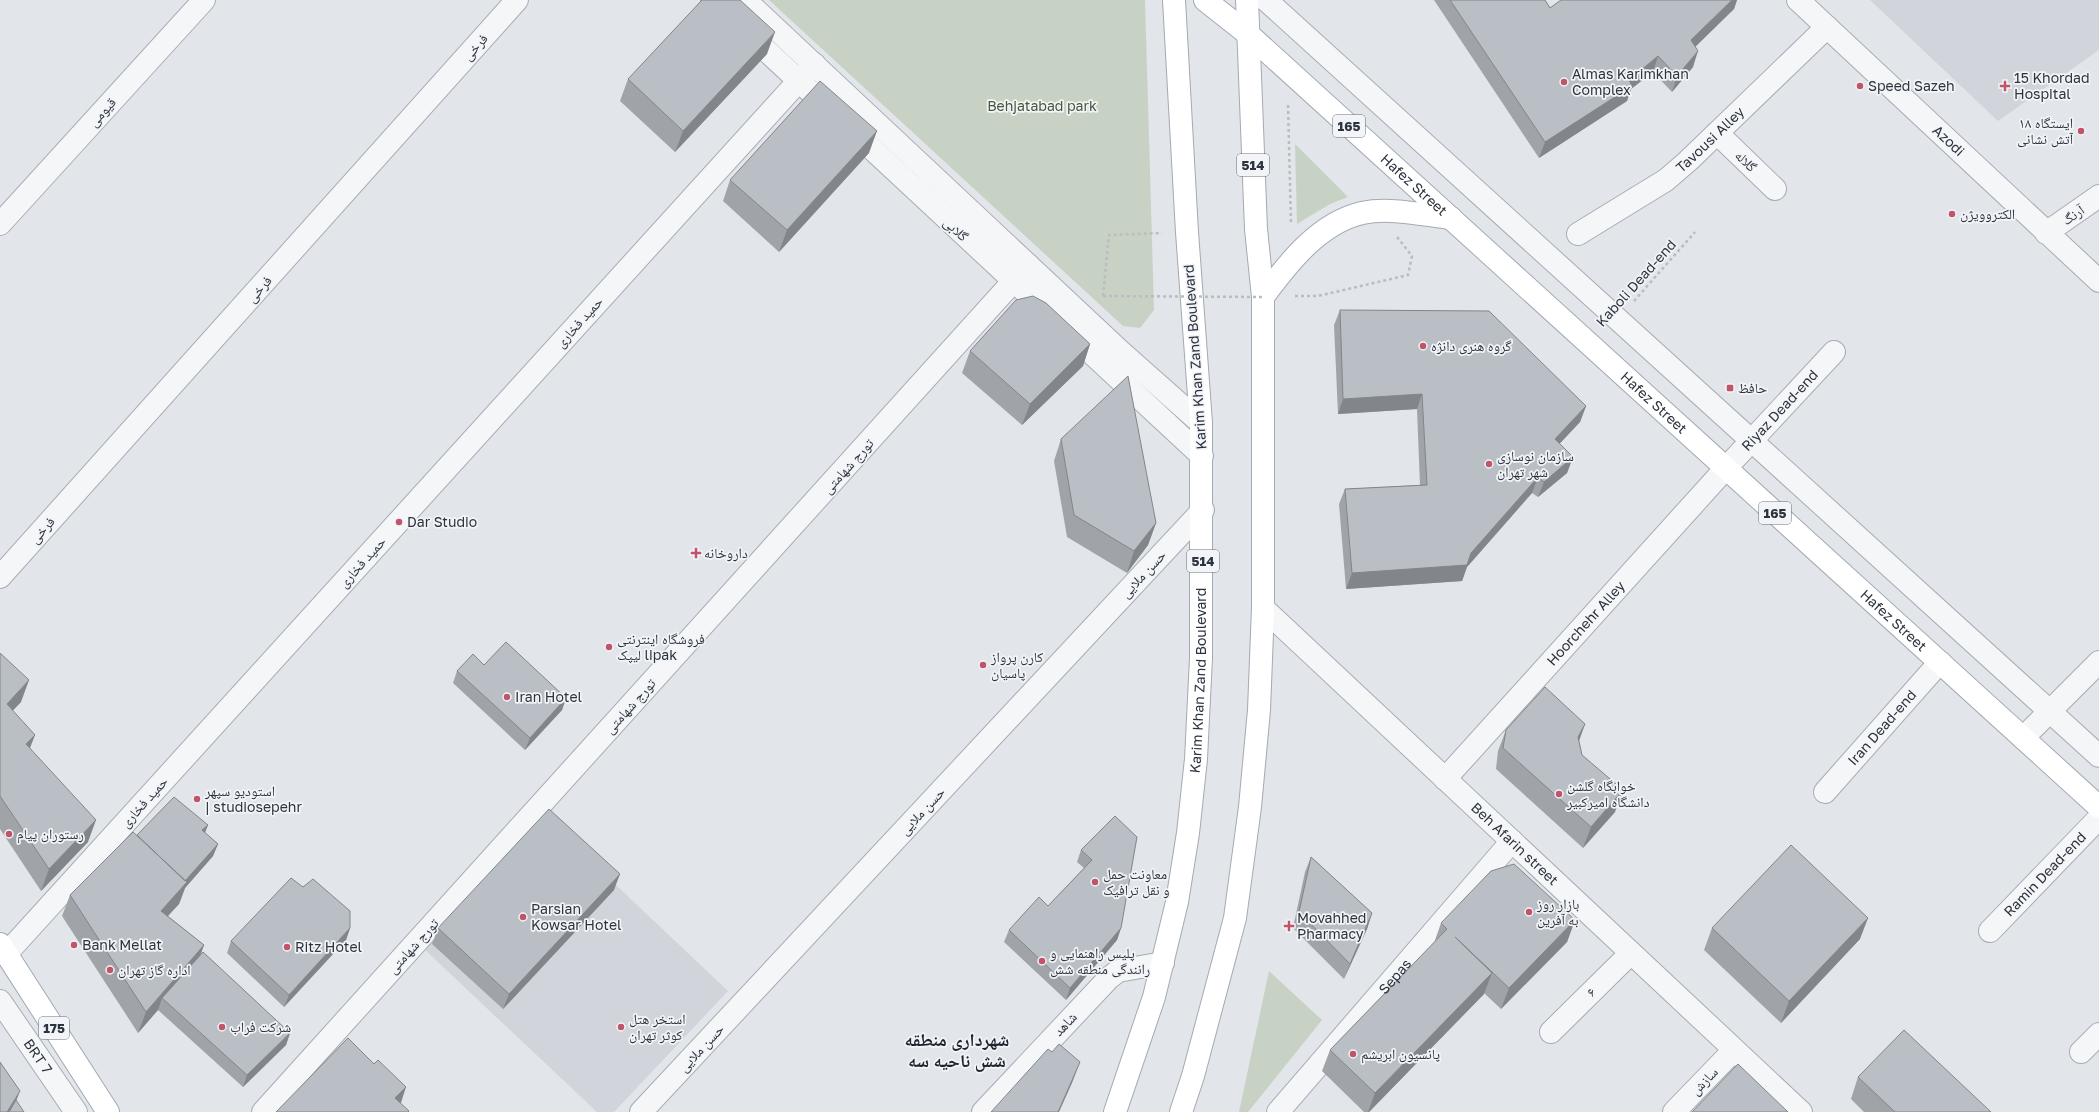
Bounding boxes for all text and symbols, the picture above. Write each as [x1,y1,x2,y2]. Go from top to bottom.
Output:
street label: فرخی [458,30,492,64]
place label: Almas Karimkhan Complex [1572,65,1689,98]
place label: 15 Khordad Hospital [2014,69,2090,102]
marker: Almas Karimkhan Complex [1559,77,1569,87]
place label: Speed Sazeh [1868,77,1955,94]
marker: 15 Khordad Hospital [1999,80,2011,92]
marker: Speed Sazeh [1855,81,1865,91]
street label: قیومی [84,93,120,130]
park label: Behjatabad park [987,97,1097,114]
street label: Tavousi Alley [1672,103,1747,176]
place label: ایستگاه ۱۸ آتش نشانی [2017,114,2073,148]
road number: 165 [1333,115,1365,137]
street label: Azodi [1929,121,1968,159]
marker: ایستگاه ۱۸ آتش نشانی [2076,126,2086,136]
street label: گلاله [1732,146,1761,175]
street label: Hafez Street [1378,150,1451,219]
road number: 514 [1237,154,1269,176]
street label: آرنگ [2058,201,2088,229]
place label: الکتروویژن [1960,205,2015,223]
marker: الکتروویژن [1947,209,1957,219]
street label: گلابی [940,213,972,245]
street label: Kaboli Dead-end [1592,236,1679,330]
street label: Karim Khan Zand Boulevard [1180,264,1209,450]
street label: فرخی [242,272,276,306]
street label: حمید فخاری [551,293,607,351]
place label: گروه هنری دانژه [1431,337,1512,355]
marker: گروه هنری دانژه [1418,341,1428,351]
street label: Riyaz Dead-end [1738,366,1821,454]
street label: Hafez Street [1617,368,1691,437]
place label: حافظ [1738,379,1767,396]
marker: حافظ [1725,383,1735,393]
street label: تورج شهامتی [818,434,878,498]
place label: سازمان نوسازی شهر تهران [1497,447,1574,481]
marker: سازمان نوسازی شهر تهران [1484,459,1494,469]
road number: 165 [1759,502,1791,524]
street label: فرخی [25,513,59,547]
place label: Dar Studio [407,513,477,530]
marker: Dar Studio [394,517,404,527]
street label: حمید فخاری [334,533,390,591]
place label: داروخانه [704,544,748,562]
street label: حسن ملایی [1116,546,1170,602]
marker: داروخانه [691,548,701,558]
road number: 514 [1187,550,1219,572]
street label: Hoorchehr Alley [1543,577,1628,669]
street label: Hafez Street [1857,586,1931,655]
street label: Karim Khan Zand Boulevard [1186,588,1209,774]
place label: فروشگاه اینترنتی لیپک lipak [617,630,705,664]
marker: فروشگاه اینترنتی لیپک lipak [604,642,614,652]
place label: کارن پرواز پاسیان [990,648,1043,682]
marker: کارن پرواز پاسیان [978,660,988,670]
street label: تورج شهامتی [600,674,660,738]
street label: Iran Dead-end [1844,686,1919,768]
place label: Iran Hotel [515,688,582,705]
marker: Iran Hotel [502,692,512,702]
street label: حمید فخاری [116,773,172,831]
place label: خوابگاه گلشن دانشگاه امیرکبیر [1566,777,1650,811]
place label: استودیو سپهر | studiosepehr [204,782,302,815]
street label: حسن ملایی [895,783,949,839]
marker: خوابگاه گلشن دانشگاه امیرکبیر [1554,789,1564,799]
marker: استودیو سپهر | studiosepehr [192,794,202,804]
street label: Beh Afarin street [1468,799,1562,888]
place label: رستوران پیام [17,825,84,844]
street label: Ramin Dead-end [2000,828,2089,920]
marker: رستوران پیام [4,829,14,839]
place label: معاونت حمل و نقل ترافیک [1103,865,1170,899]
marker: معاونت حمل و نقل ترافیک [1090,877,1100,887]
place label: بازار روز به آفرین [1536,895,1580,929]
place label: Parsian Kowsar Hotel [531,900,622,933]
marker: بازار روز به آفرین [1524,907,1534,917]
place label: Movahhed Pharmacy [1297,909,1366,942]
marker: Parsian Kowsar Hotel [518,912,528,922]
street label: تورج شهامتی [383,914,443,978]
marker: Movahhed Pharmacy [1284,921,1294,931]
place label: Bank Mellat [82,936,162,953]
place label: Ritz Hotel [295,938,362,955]
marker: Bank Mellat [69,940,79,950]
marker: Ritz Hotel [282,942,292,952]
place label: پلیس راهنمایی و رانندگی منطقه شش [1050,944,1150,978]
street label: Sepas [1375,955,1414,997]
marker: پلیس راهنمایی و رانندگی منطقه شش [1037,956,1047,966]
place label: اداره گاز تهران [118,961,191,979]
marker: اداره گاز تهران [105,965,115,975]
street label: ۶ [1582,983,1599,1000]
street label: شاهد [1049,1008,1080,1039]
place label: استخر هتل کوثر تهران [629,1010,686,1044]
road number: 175 [39,1017,69,1039]
place label: شرکت فراب [230,1018,291,1036]
street label: حسن ملایی [674,1020,728,1076]
marker: شرکت فراب [217,1022,227,1032]
marker: استخر هتل کوثر تهران [616,1022,626,1032]
district label: شهرداری منطقه شش ناحیه سه [905,1028,1009,1072]
street label: BRT 7 [20,1035,56,1077]
place label: پانسیون ابریشم [1361,1045,1440,1064]
marker: پانسیون ابریشم [1348,1049,1358,1059]
street label: سازش [1686,1063,1722,1099]

